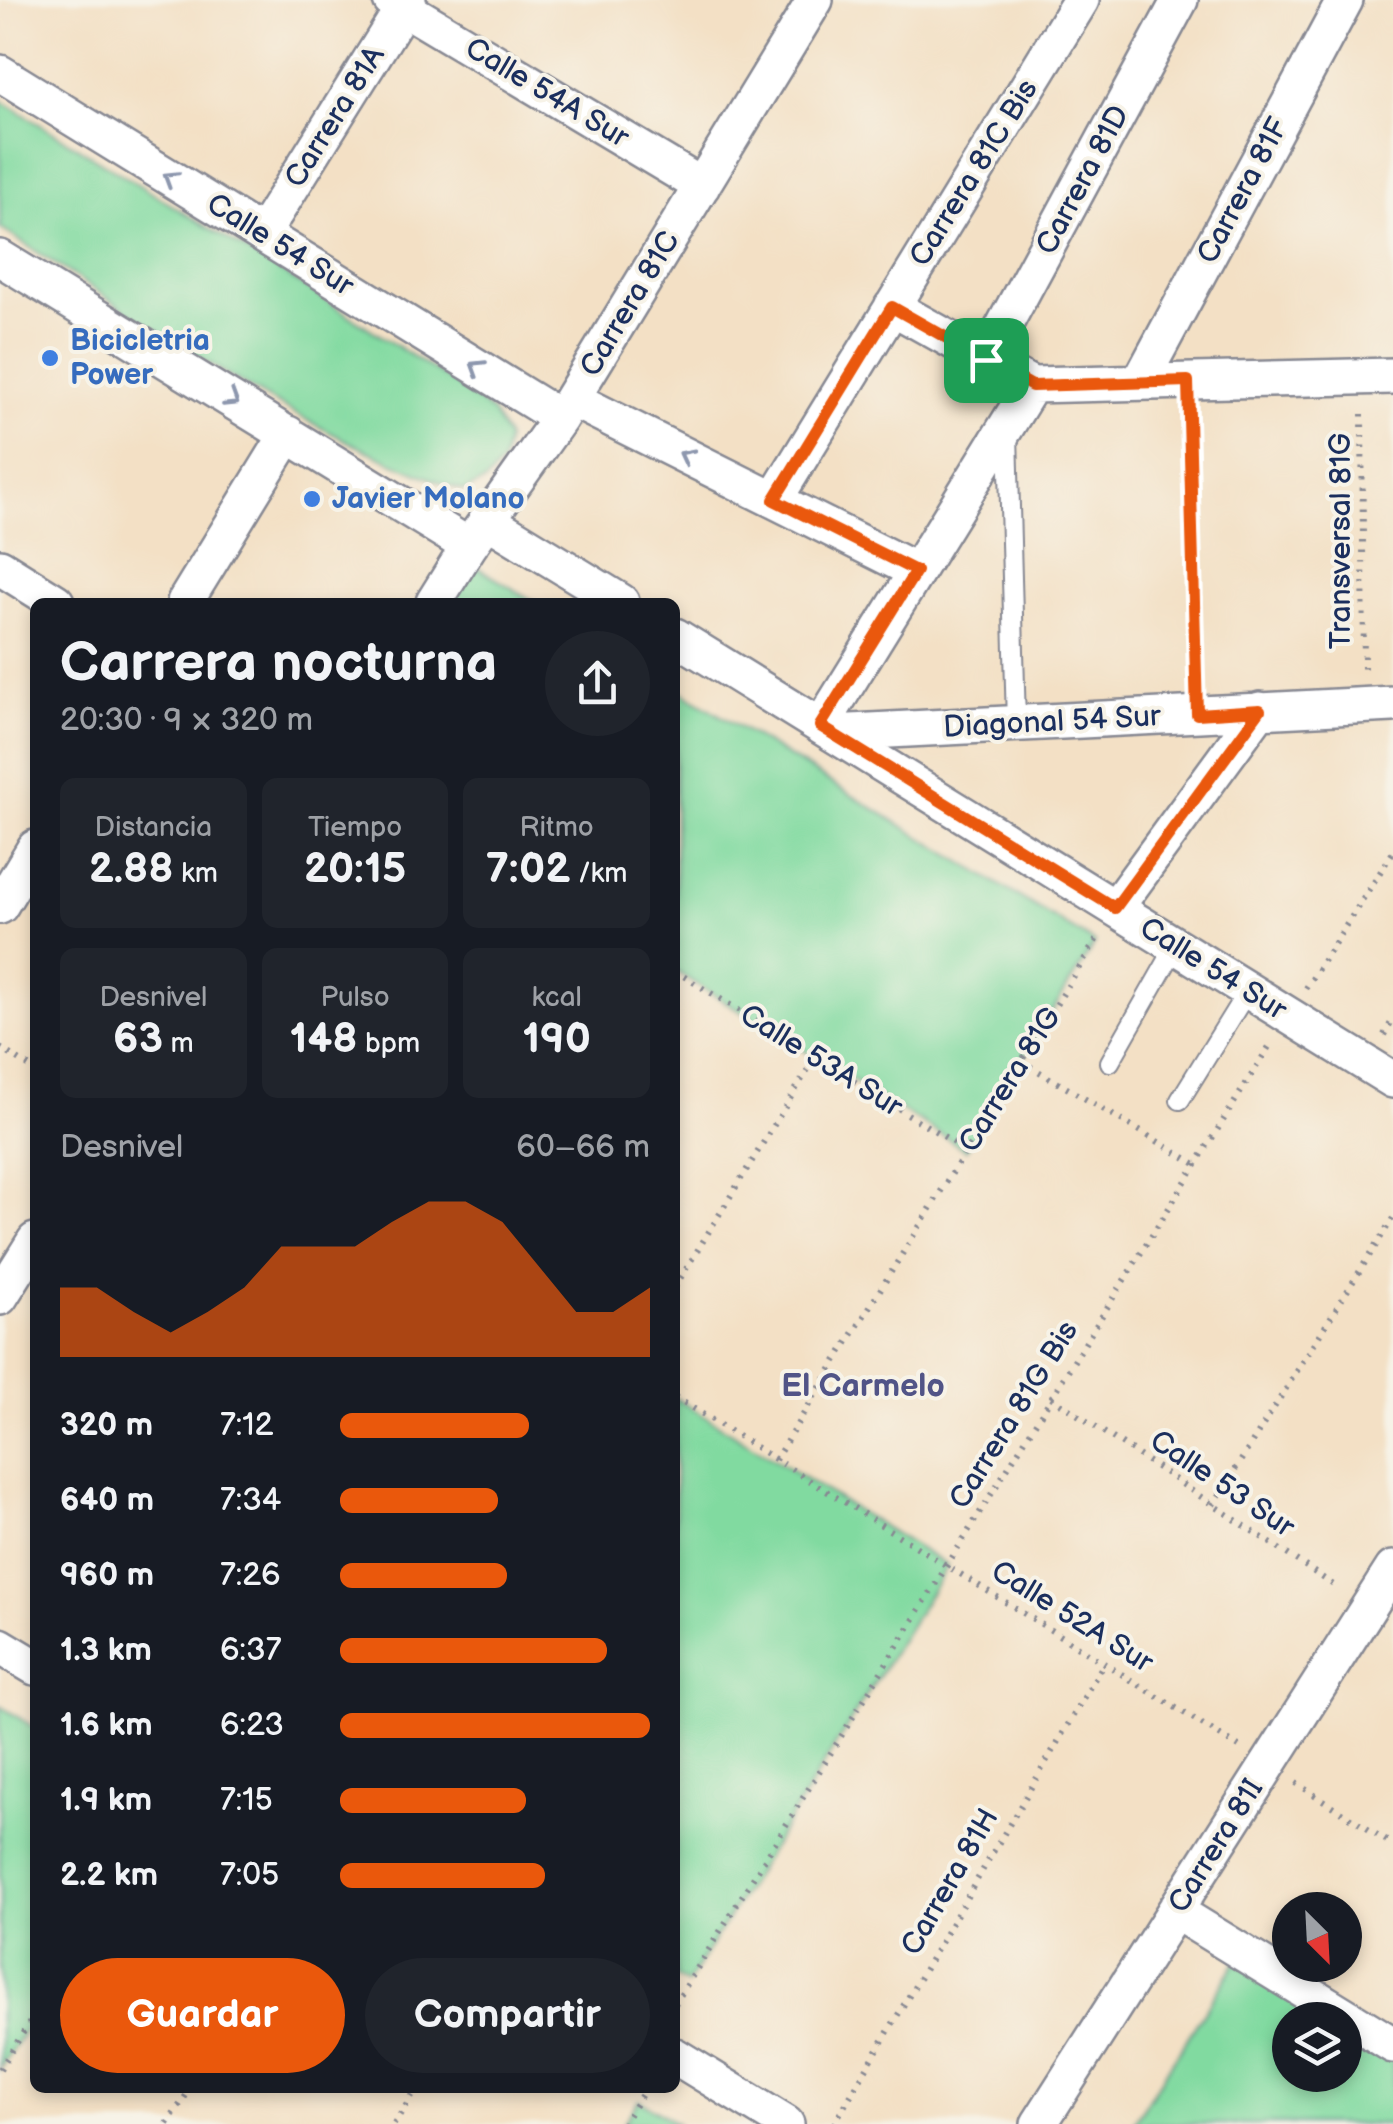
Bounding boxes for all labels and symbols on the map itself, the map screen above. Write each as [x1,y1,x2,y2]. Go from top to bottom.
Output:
street label: Calle 54A Sur [459,30,636,157]
street label: Carrera 81A [277,39,393,194]
street label: Carrera 81C Bis [902,73,1046,273]
street label: Carrera 81D [1029,99,1137,261]
street label: Carrera 81F [1190,112,1296,270]
one-way arrow [163,171,181,190]
street label: Calle 54 Sur [200,186,361,305]
street label: Carrera 81C [573,225,687,383]
pin [944,318,1029,403]
place label: Bicicletria Power [70,323,210,393]
marker: Bicicletria Power [39,347,61,369]
one-way arrow [470,360,488,379]
one-way arrow [221,388,239,407]
street label: Transversal 81G [1323,433,1359,649]
one-way arrow [679,449,697,468]
place label: Javier Molano [332,481,525,517]
marker: Javier Molano [301,488,323,510]
street label: Diagonal 54 Sur [942,698,1163,746]
street label: Calle 54 Sur [1133,910,1294,1029]
street label: Calle 53A Sur [733,997,910,1126]
street label: Carrera 81G [951,1001,1069,1159]
street label: Carrera 81G Bis [942,1314,1086,1516]
district label: El Carmelo [781,1367,945,1406]
street label: Calle 53 Sur [1143,1423,1302,1546]
street label: Calle 52A Sur [985,1553,1160,1682]
street label: Carrera 81I [1161,1772,1271,1920]
street label: Carrera 81H [894,1802,1006,1962]
north arrow [1272,1892,1362,1982]

